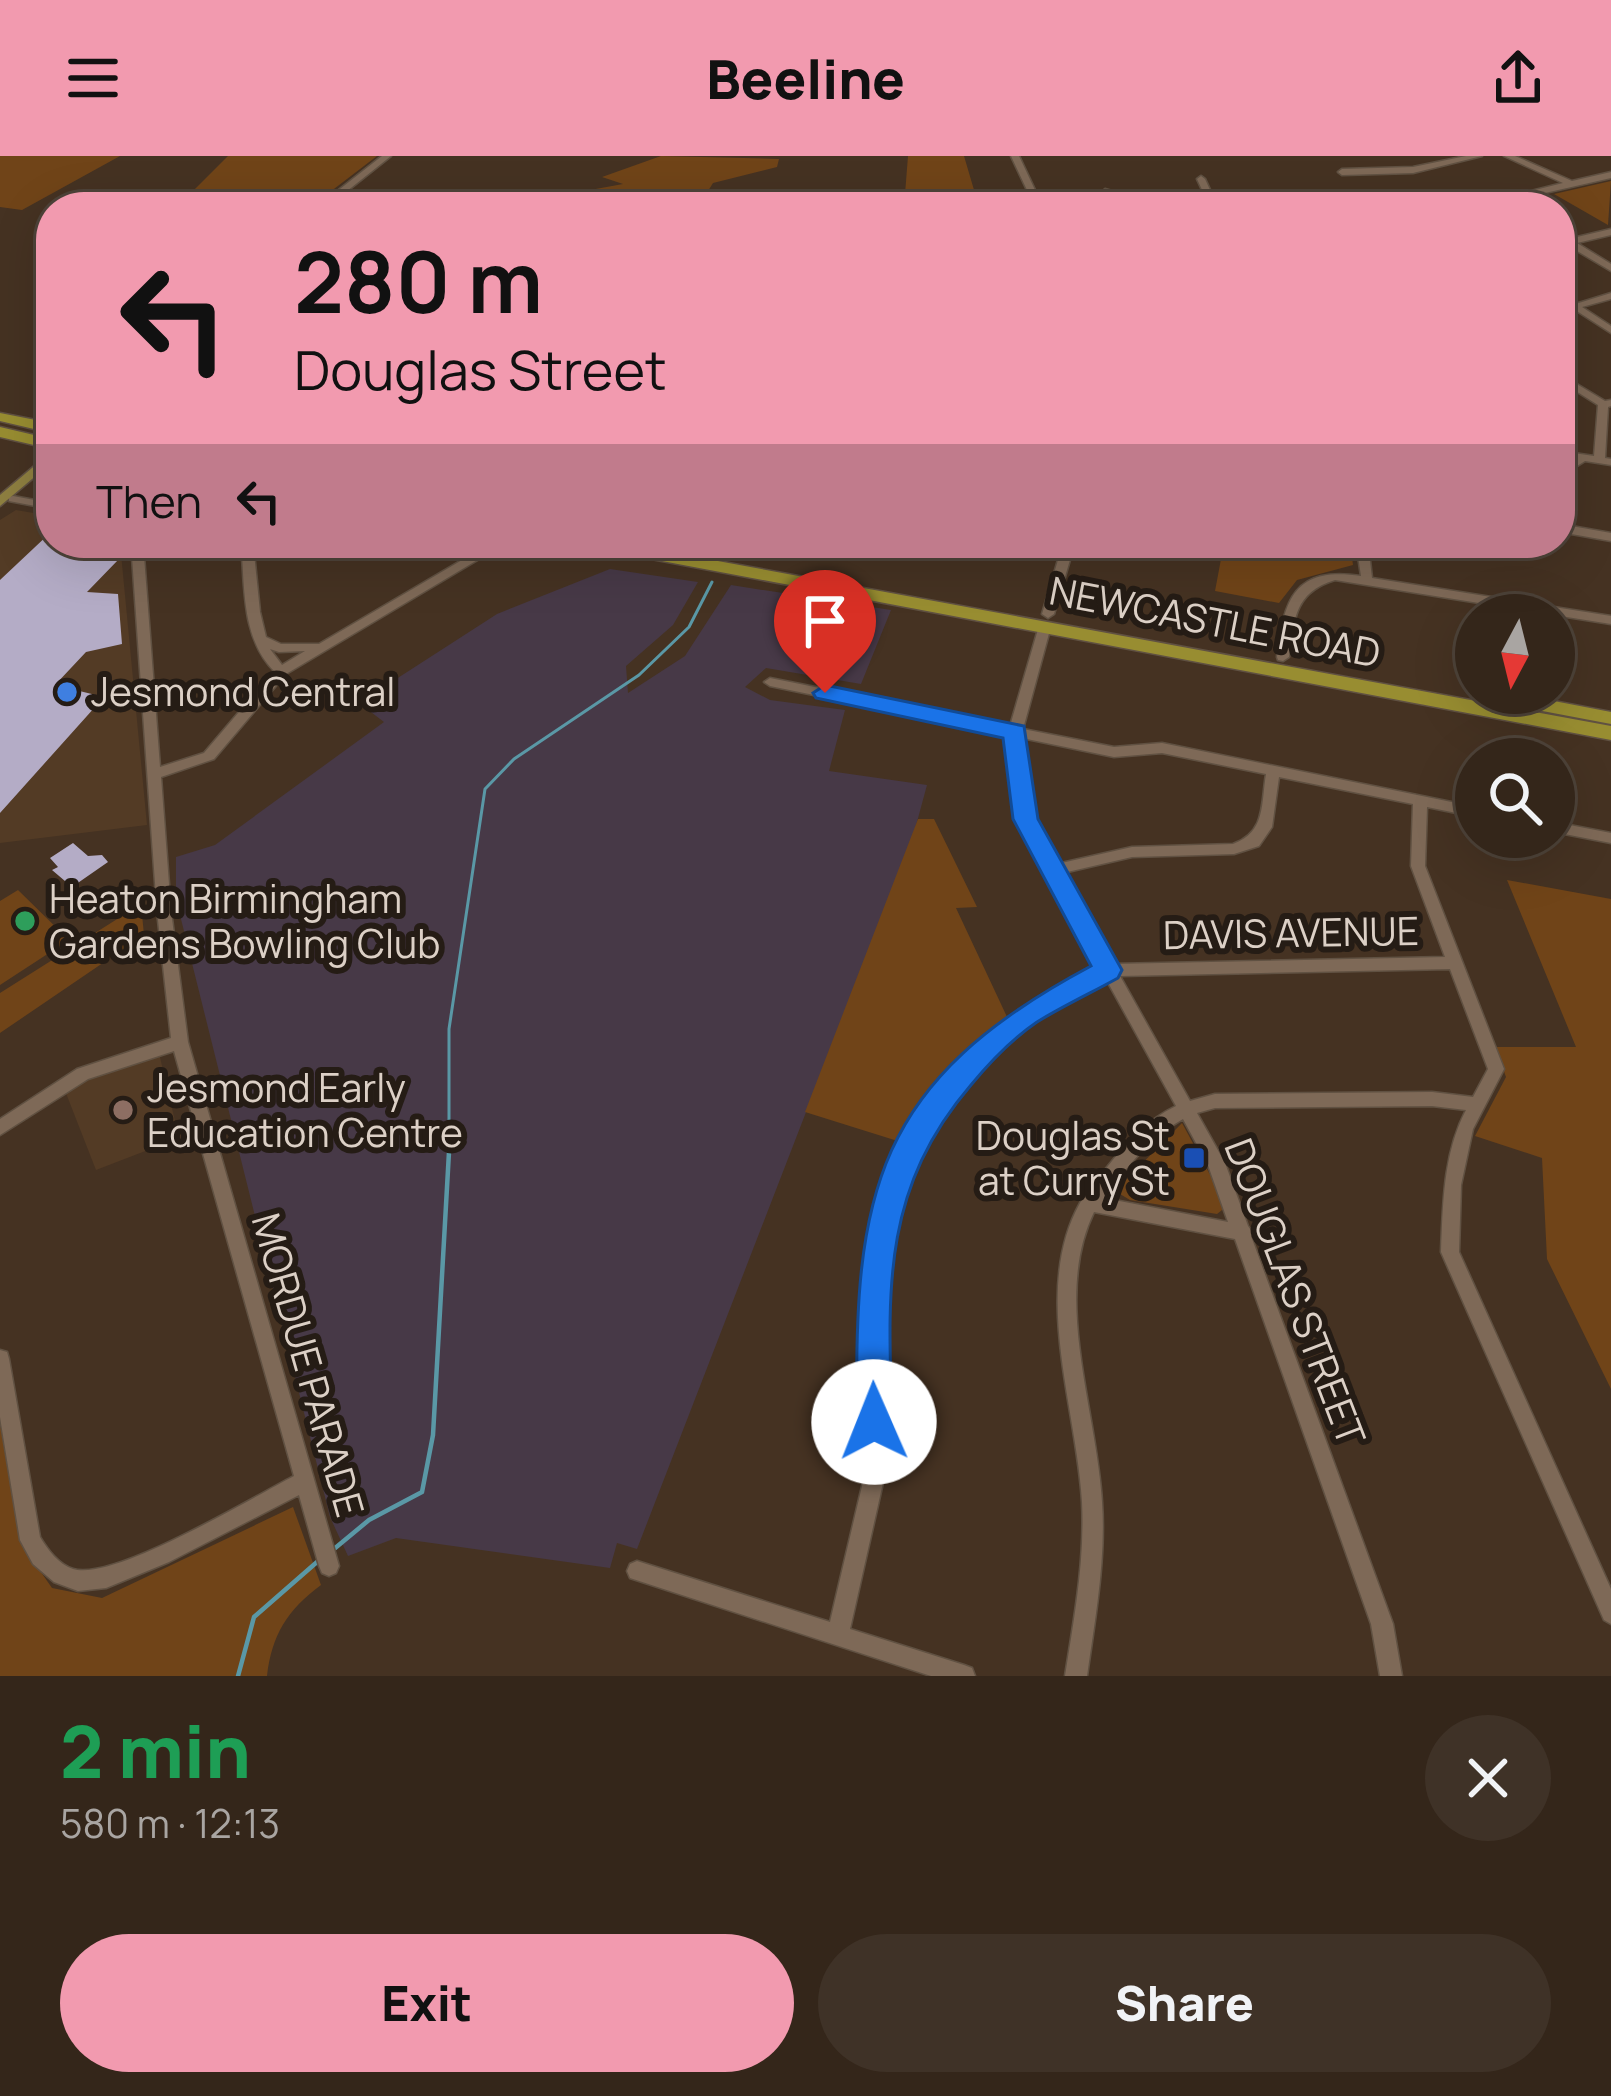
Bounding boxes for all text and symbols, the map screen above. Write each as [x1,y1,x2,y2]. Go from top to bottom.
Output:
text: Beeline [706,41,905,115]
icon: menu [60,45,126,111]
icon: share [1485,45,1551,111]
text: 280 m [294,223,543,338]
icon: left [96,240,252,396]
text: Douglas Street [294,332,667,406]
icon: left [226,468,292,534]
text: Then [96,470,202,532]
street label: NEWCASTLE ROAD [1045,562,1385,680]
pin [774,570,876,693]
icon: arrive [792,588,858,654]
north arrow [1455,594,1575,714]
map controls [1455,594,1575,858]
place label: Jesmond Central [91,664,395,718]
marker: Jesmond Central [54,679,80,705]
button: search [1455,738,1575,858]
place label: Heaton Birmingham Gardens Bowling Club [49,871,440,970]
street label: DAVIS AVENUE [1163,903,1419,961]
marker: Heaton Birmingham Gardens Bowling Club [12,908,38,934]
place label: Jesmond Early Education Centre [147,1060,463,1159]
marker: Jesmond Early Education Centre [110,1097,136,1123]
place label: Douglas St at Curry St [976,1108,1170,1207]
street label: DOUGLAS STREET [1213,1130,1379,1453]
marker: Douglas St at Curry St [1181,1145,1207,1171]
street label: MORDUE PARADE [240,1207,378,1523]
position arrow [811,1359,937,1485]
text: 2 min [60,1701,251,1800]
button: close [1425,1715,1551,1841]
text: 580 m · 12:13 [60,1796,280,1850]
button: Exit [60,1934,794,2072]
button: Share [818,1934,1551,2072]

